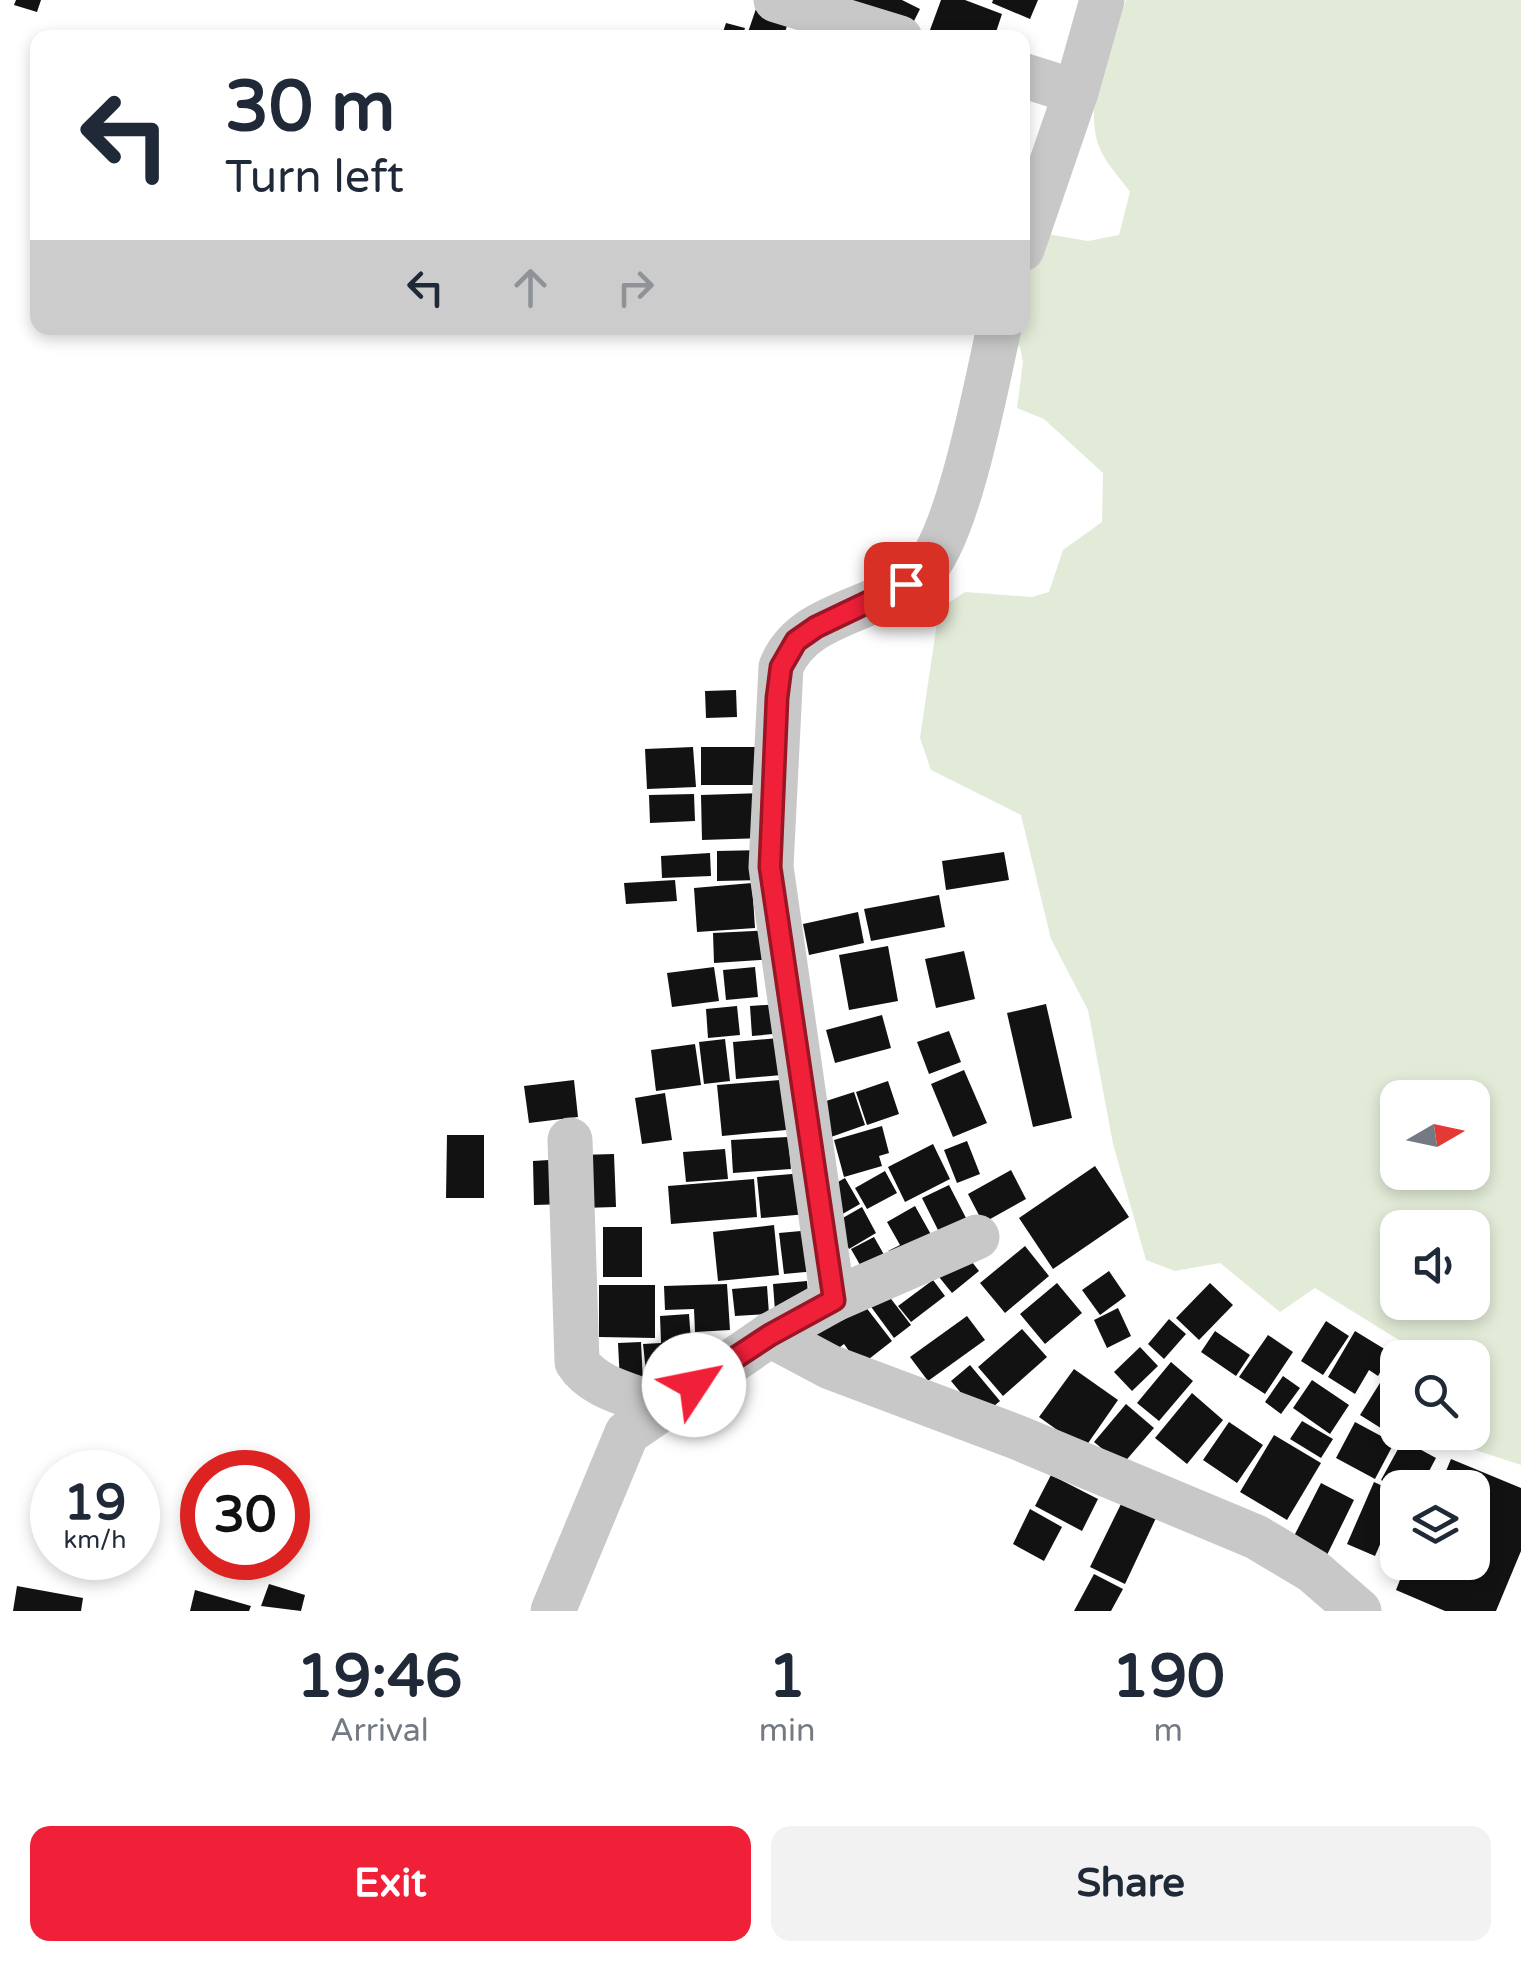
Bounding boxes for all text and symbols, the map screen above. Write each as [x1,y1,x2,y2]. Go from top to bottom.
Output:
text: 30 m [225,66,395,150]
icon: left [60,70,190,200]
text: Turn left [225,151,404,205]
icon: left [398,260,453,315]
icon: ahead [503,260,558,315]
icon: right [608,260,663,315]
pin [864,542,949,627]
icon: arrive [879,557,934,612]
north arrow [1380,1080,1490,1190]
map controls [1380,1080,1490,1580]
button: sound [1380,1210,1490,1320]
position arrow [642,1333,746,1437]
button: search [1380,1340,1490,1450]
speed limit sign: 30 [180,1450,310,1580]
button: layers [1380,1470,1490,1580]
text: 19 [64,1473,126,1533]
text: km/h [64,1525,126,1555]
text: 19:46 [296,1641,463,1713]
text: 1 [768,1641,806,1713]
text: 190 [1112,1641,1225,1713]
text: Arrival [330,1712,429,1750]
text: min [759,1712,816,1750]
text: m [1154,1712,1183,1750]
button: Exit [30,1826,751,1941]
button: Share [771,1826,1491,1941]

